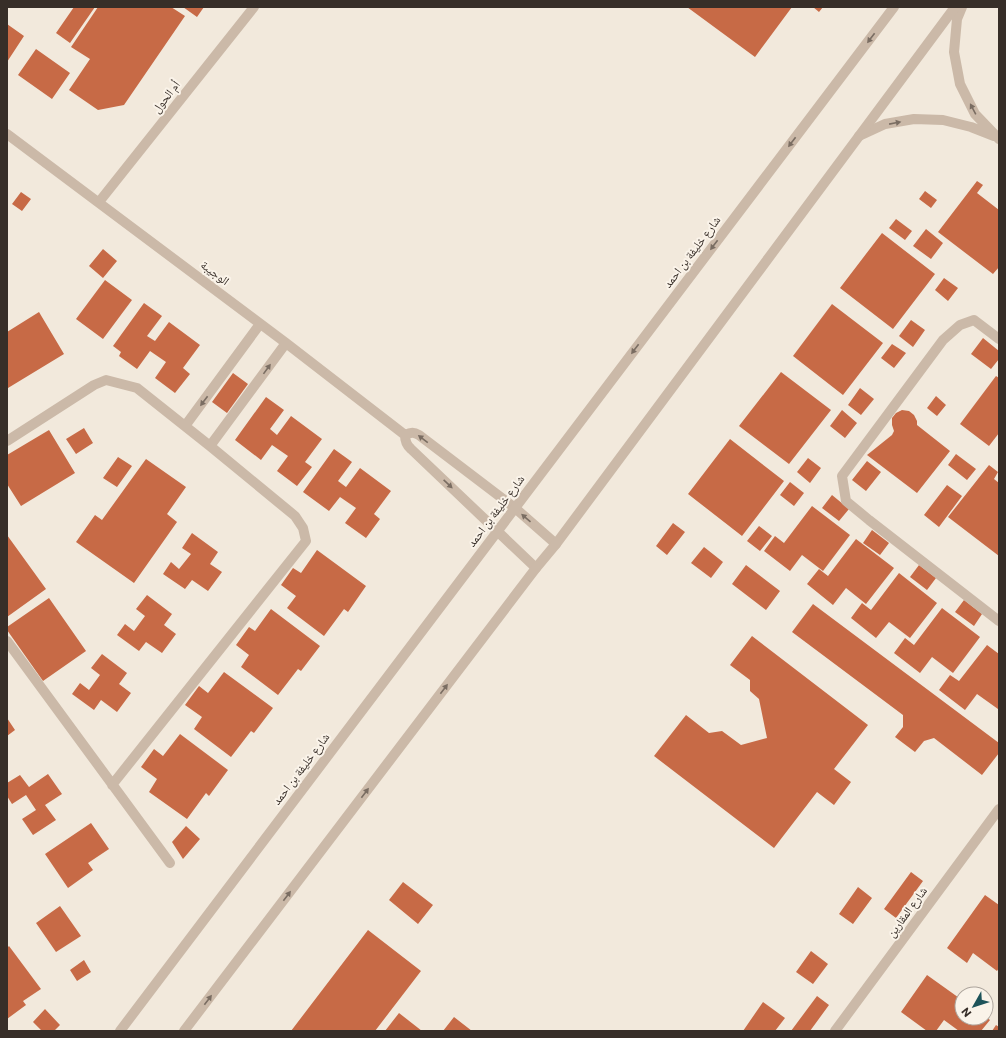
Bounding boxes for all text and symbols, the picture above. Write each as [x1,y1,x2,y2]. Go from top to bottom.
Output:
one-way arrow [867,33,875,43]
street label: أم الحول [148,77,184,117]
one-way arrow [969,103,976,114]
one-way arrow [889,119,901,125]
one-way arrow [788,136,796,147]
street label: شارع خليفة بن احمد [660,213,724,291]
one-way arrow [709,240,718,251]
street label: الوجيبة [198,257,233,289]
one-way arrow [631,343,639,354]
one-way arrow [263,364,271,374]
one-way arrow [200,395,208,406]
one-way arrow [418,435,429,443]
street label: شارع خليفة بن احمد [464,472,528,550]
one-way arrow [443,479,452,488]
one-way arrow [522,514,531,523]
one-way arrow [440,684,448,695]
street label: شارع خليفة بن احمد [269,730,333,808]
one-way arrow [361,787,369,798]
street label: شارع المقارين [883,883,931,941]
one-way arrow [282,891,291,902]
north arrow [954,986,994,1026]
one-way arrow [204,994,212,1005]
text: N [958,1005,973,1020]

